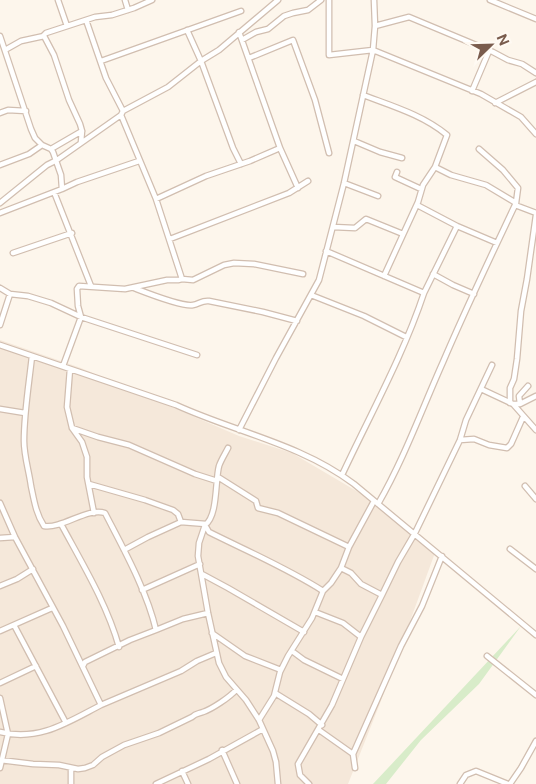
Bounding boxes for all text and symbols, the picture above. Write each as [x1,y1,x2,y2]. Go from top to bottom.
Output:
north arrow [466,20,516,70]
text: N [493,32,512,48]

